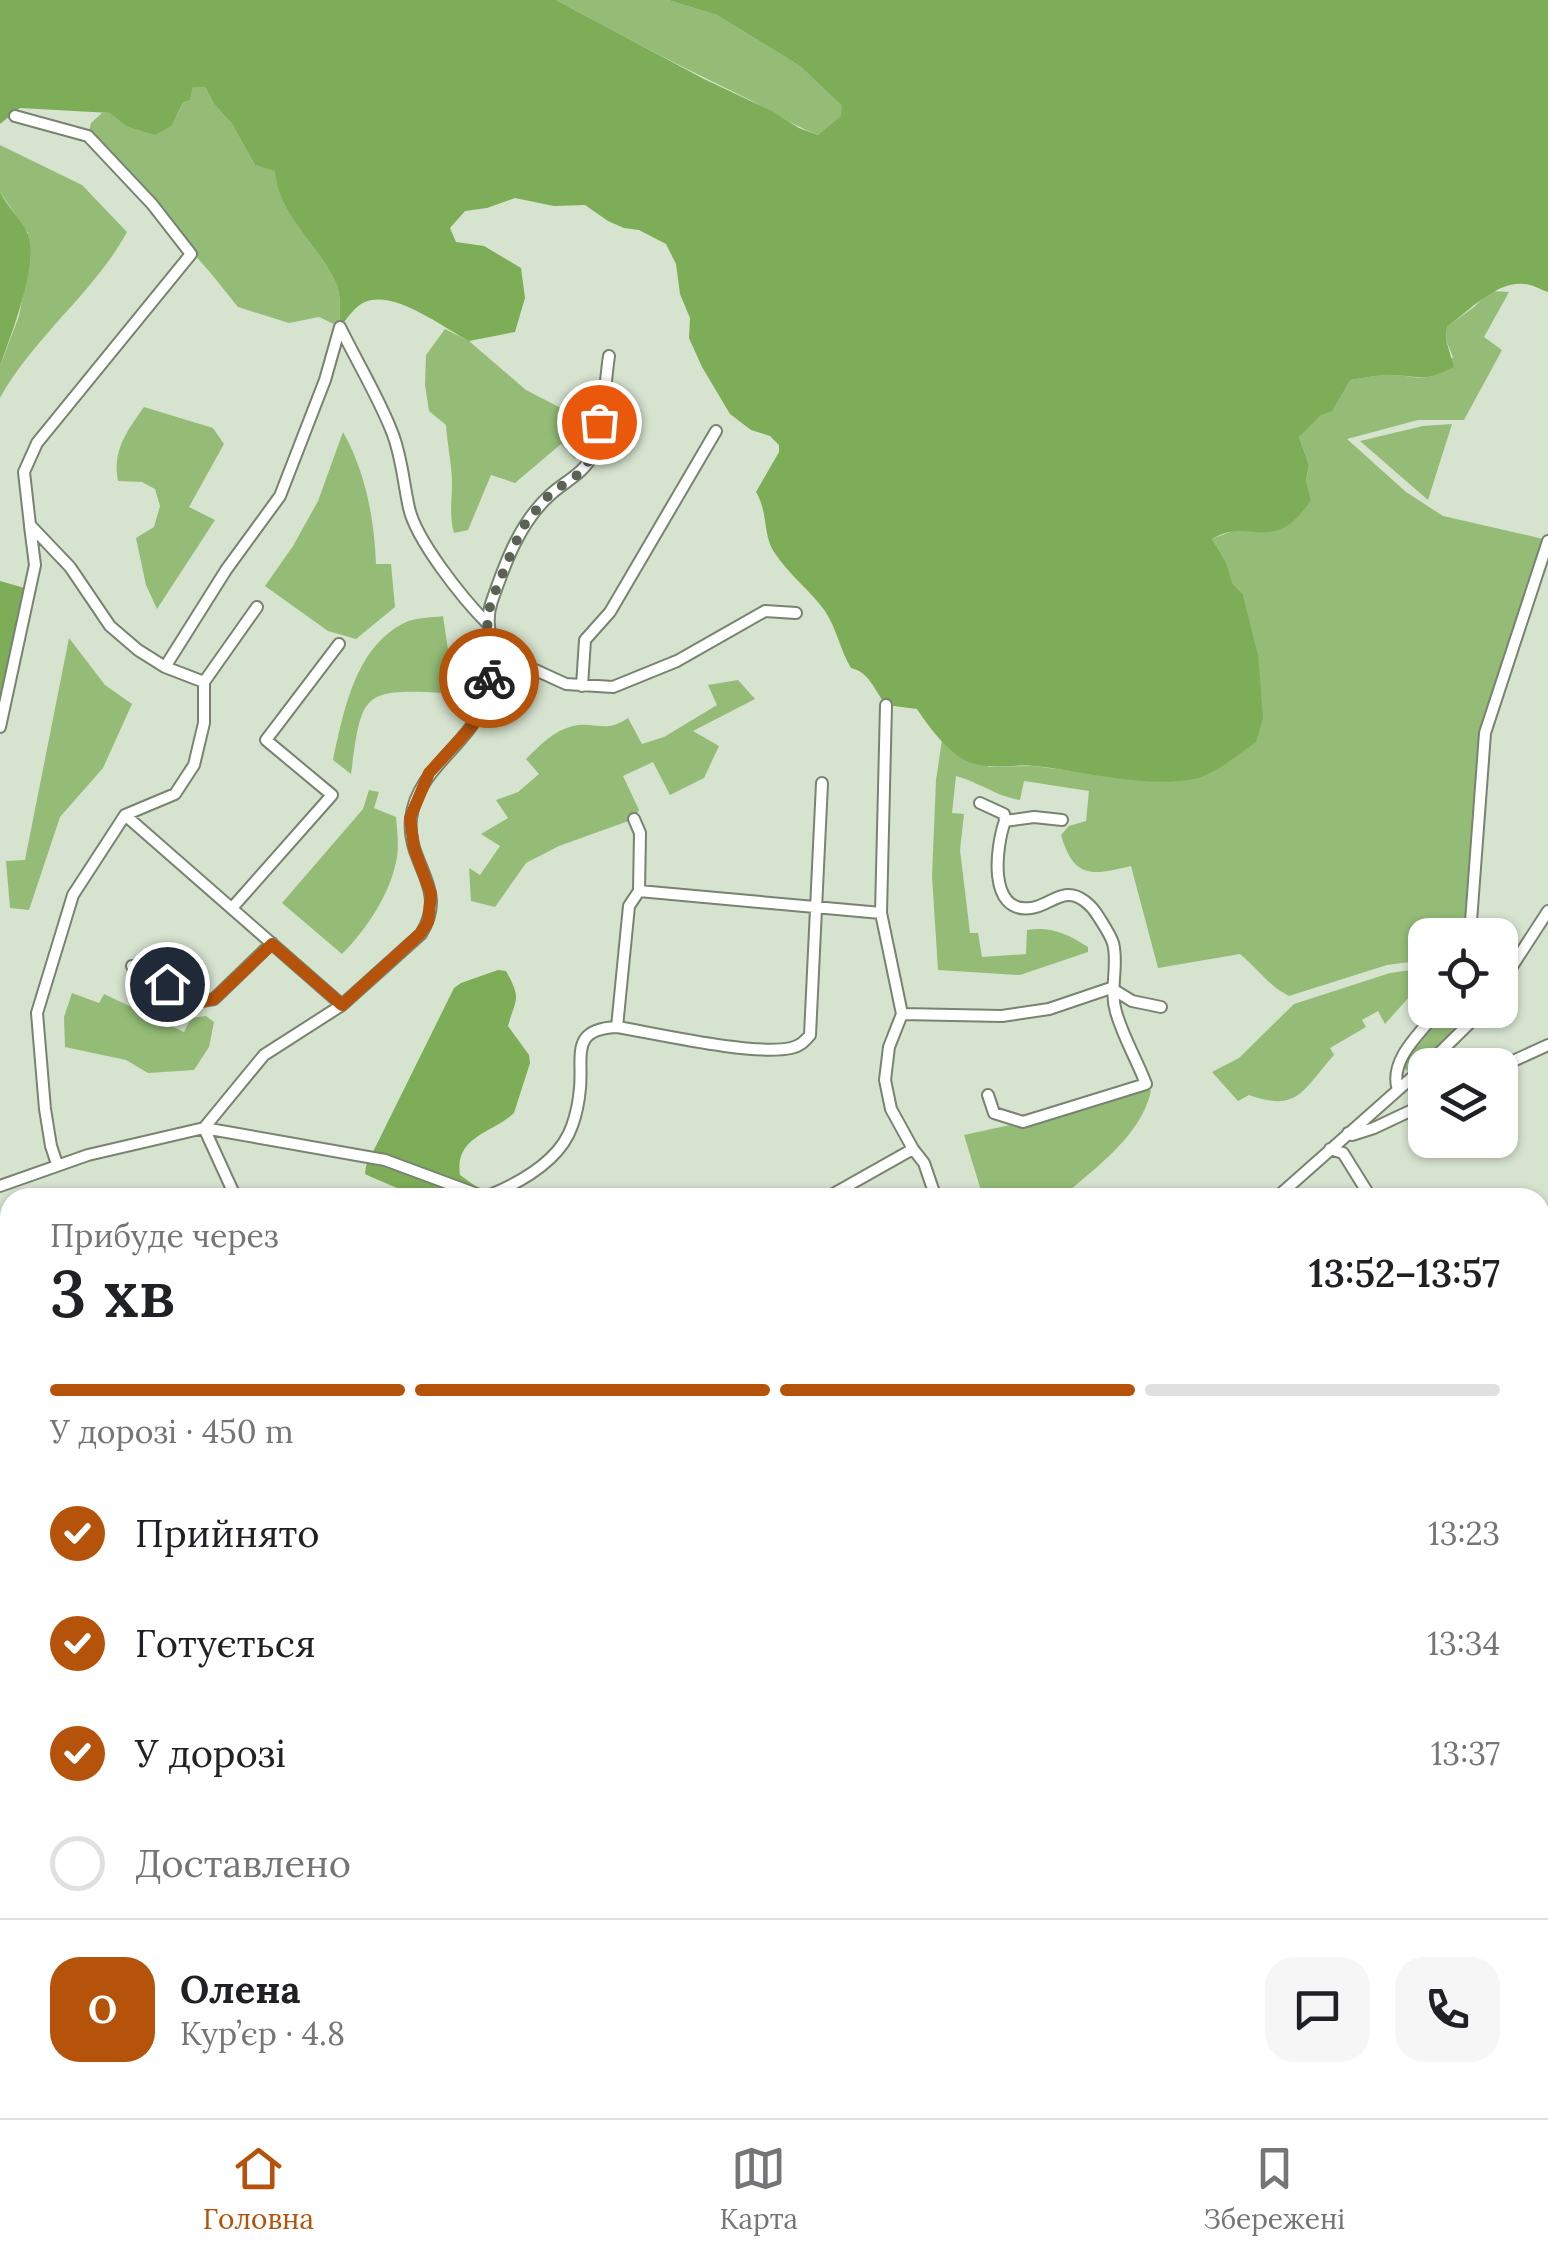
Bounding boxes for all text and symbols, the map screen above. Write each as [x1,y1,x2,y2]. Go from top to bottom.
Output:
pin [557,380,642,465]
icon: bag [572,395,627,450]
courier [439,628,539,728]
icon: bike [462,651,517,706]
map controls [1408,918,1518,1158]
button: locate [1408,918,1518,1028]
pin [125,942,210,1027]
icon: home [140,957,195,1012]
button: layers [1408,1048,1518,1158]
text: Прибуде через [50,1215,279,1256]
text: 13:52–13:57 [1309,1249,1500,1297]
text: 3 хв [50,1252,175,1335]
text: У дорозі · 450 m [50,1411,294,1452]
icon: check [50,1506,105,1561]
text: Прийнято [135,1509,320,1557]
text: 13:23 [1428,1513,1500,1554]
icon: check [50,1616,105,1671]
text: Готується [135,1619,316,1667]
text: 13:34 [1427,1623,1500,1664]
icon: check [50,1726,105,1781]
text: У дорозі [135,1729,286,1777]
text: 13:37 [1431,1733,1500,1774]
text: Доставлено [135,1839,351,1887]
button: chat [1265,1957,1370,2062]
button: phone [1395,1957,1500,2062]
text: Олена [180,1965,300,2013]
text: О [88,1985,117,2033]
text: Кур’єр · 4.8 [180,2013,345,2054]
tab: Головна [203,2141,314,2237]
tab: Карта [719,2141,798,2237]
tab: Збережені [1204,2141,1345,2237]

